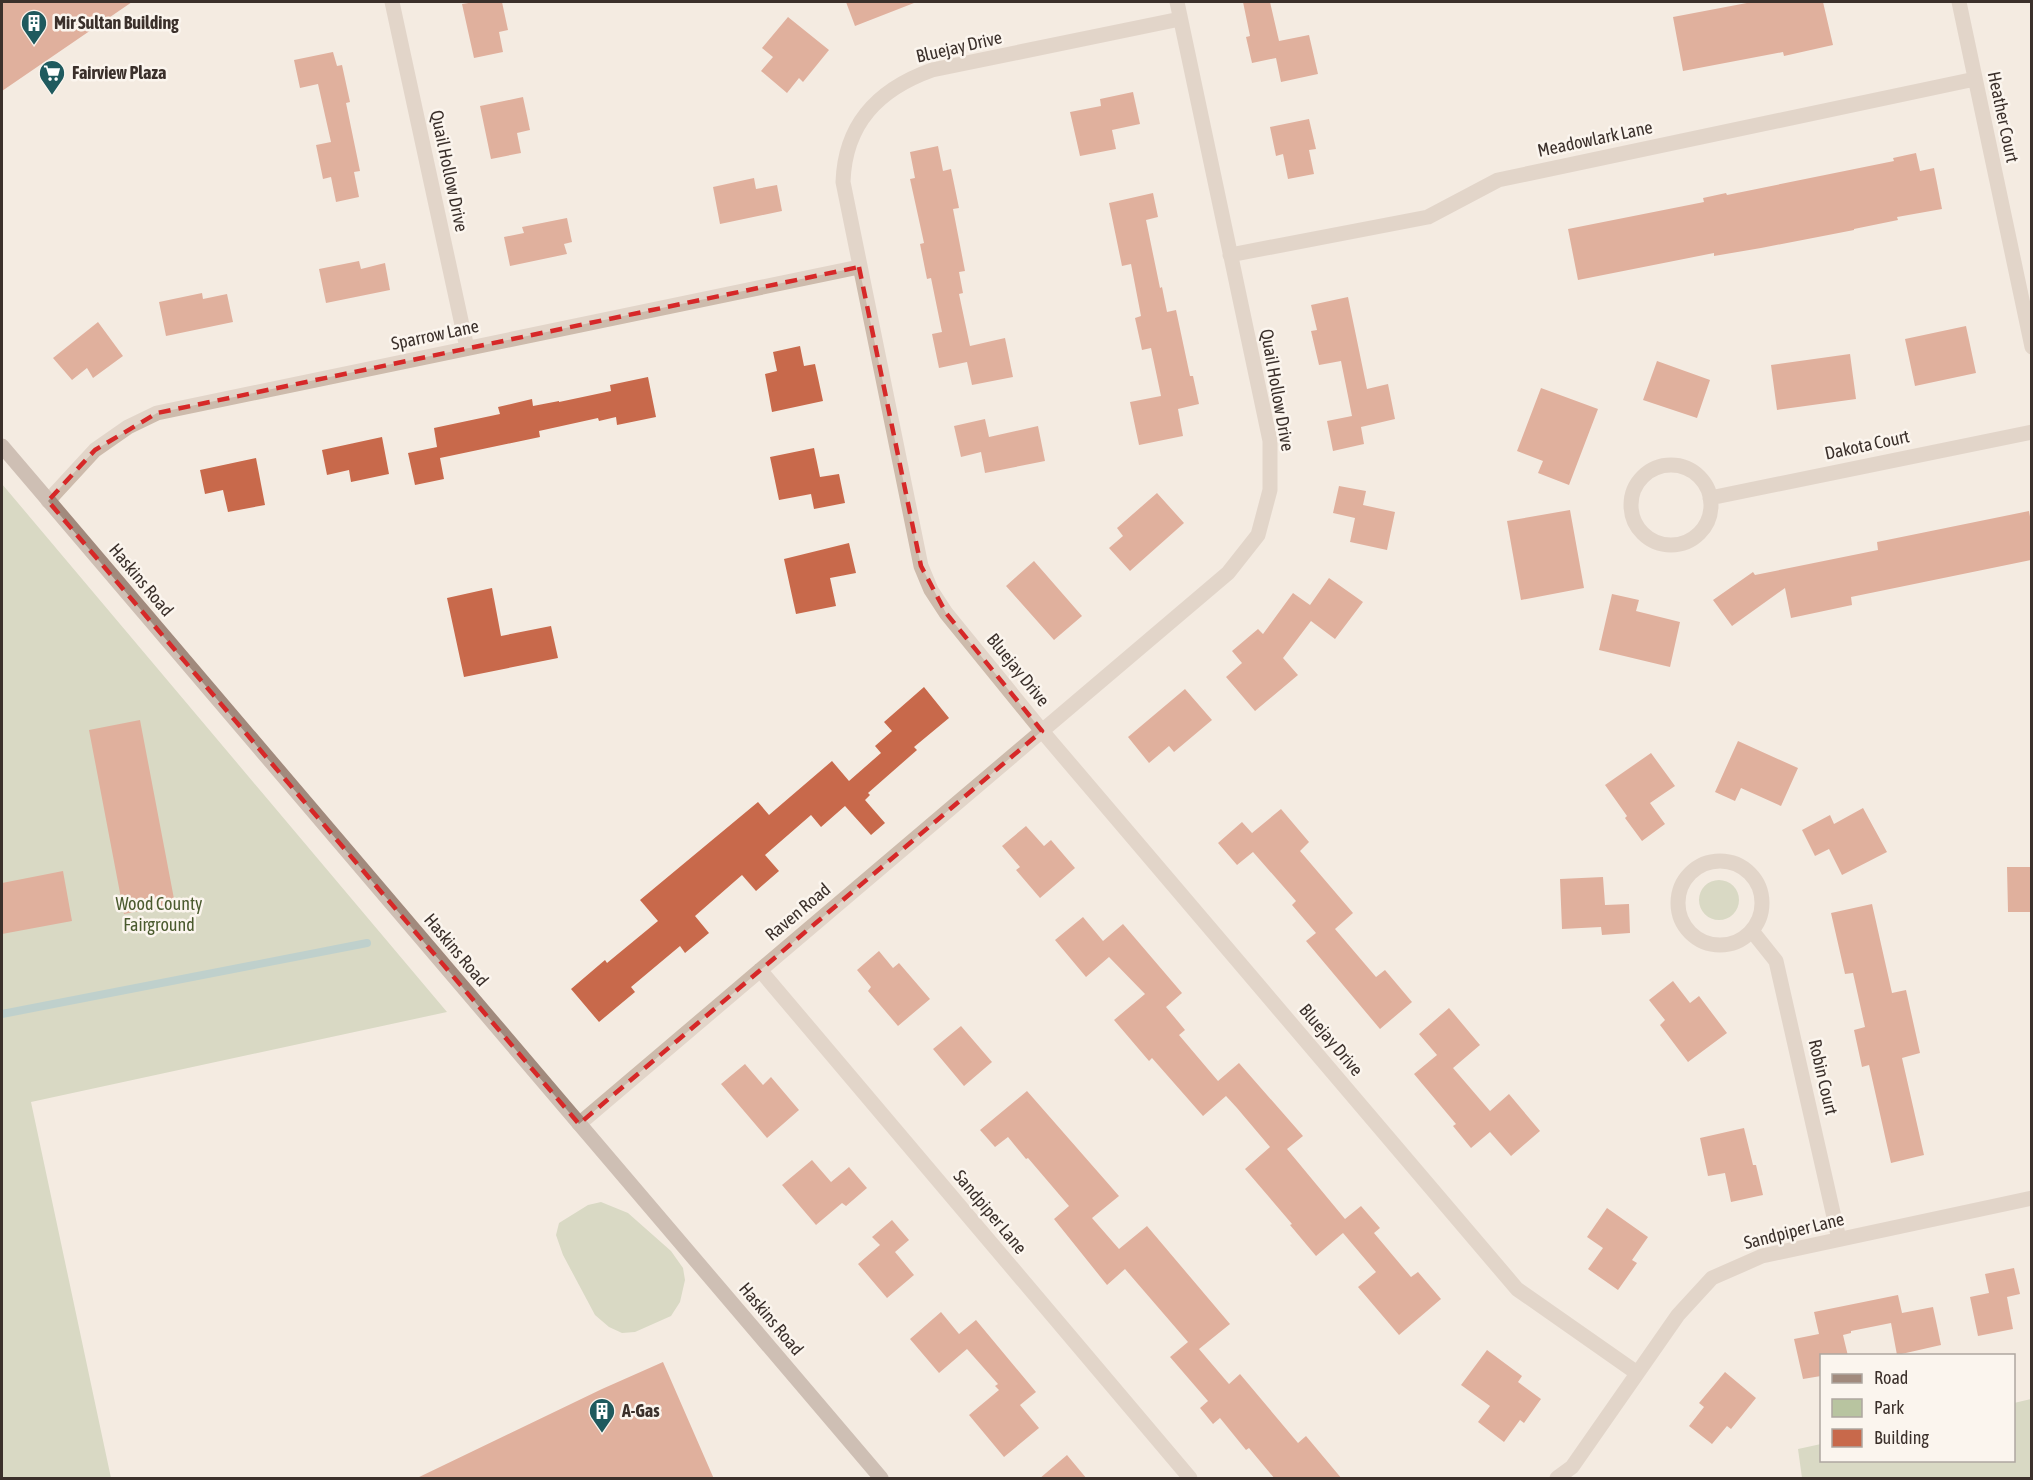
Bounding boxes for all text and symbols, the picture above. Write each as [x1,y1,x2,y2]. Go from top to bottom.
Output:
building icon: Mir Sultan Building [19,8,49,46]
place label: Mir Sultan Building [54,12,179,33]
street label: Bluejay Drive [914,26,1004,67]
supermarket icon: Fairview Plaza [37,58,67,96]
place label: Fairview Plaza [72,62,166,83]
street label: Heather Court [1984,70,2023,164]
street label: Quail Hollow Drive [426,108,473,234]
street label: Meadowlark Lane [1535,116,1654,161]
street label: Sparrow Lane [389,315,481,354]
street label: Quail Hollow Drive [1256,327,1299,453]
street label: Dakota Court [1823,425,1911,464]
street label: Haskins Road [105,539,178,620]
street label: Bluejay Drive [983,629,1054,710]
street label: Raven Road [761,878,834,945]
park label: Wood County Fairground [115,893,203,935]
street label: Haskins Road [420,909,493,990]
street label: Bluejay Drive [1295,999,1368,1080]
street label: Robin Court [1805,1037,1842,1117]
street label: Sandpiper Lane [949,1166,1031,1258]
street label: Sandpiper Lane [1742,1208,1846,1253]
street label: Haskins Road [735,1278,808,1359]
legend [1820,1354,2015,1462]
text: Road [1874,1367,1908,1388]
building icon: A-Gas [587,1396,617,1434]
text: Park [1874,1397,1904,1418]
place label: A-Gas [621,1400,660,1421]
text: Building [1874,1427,1929,1448]

